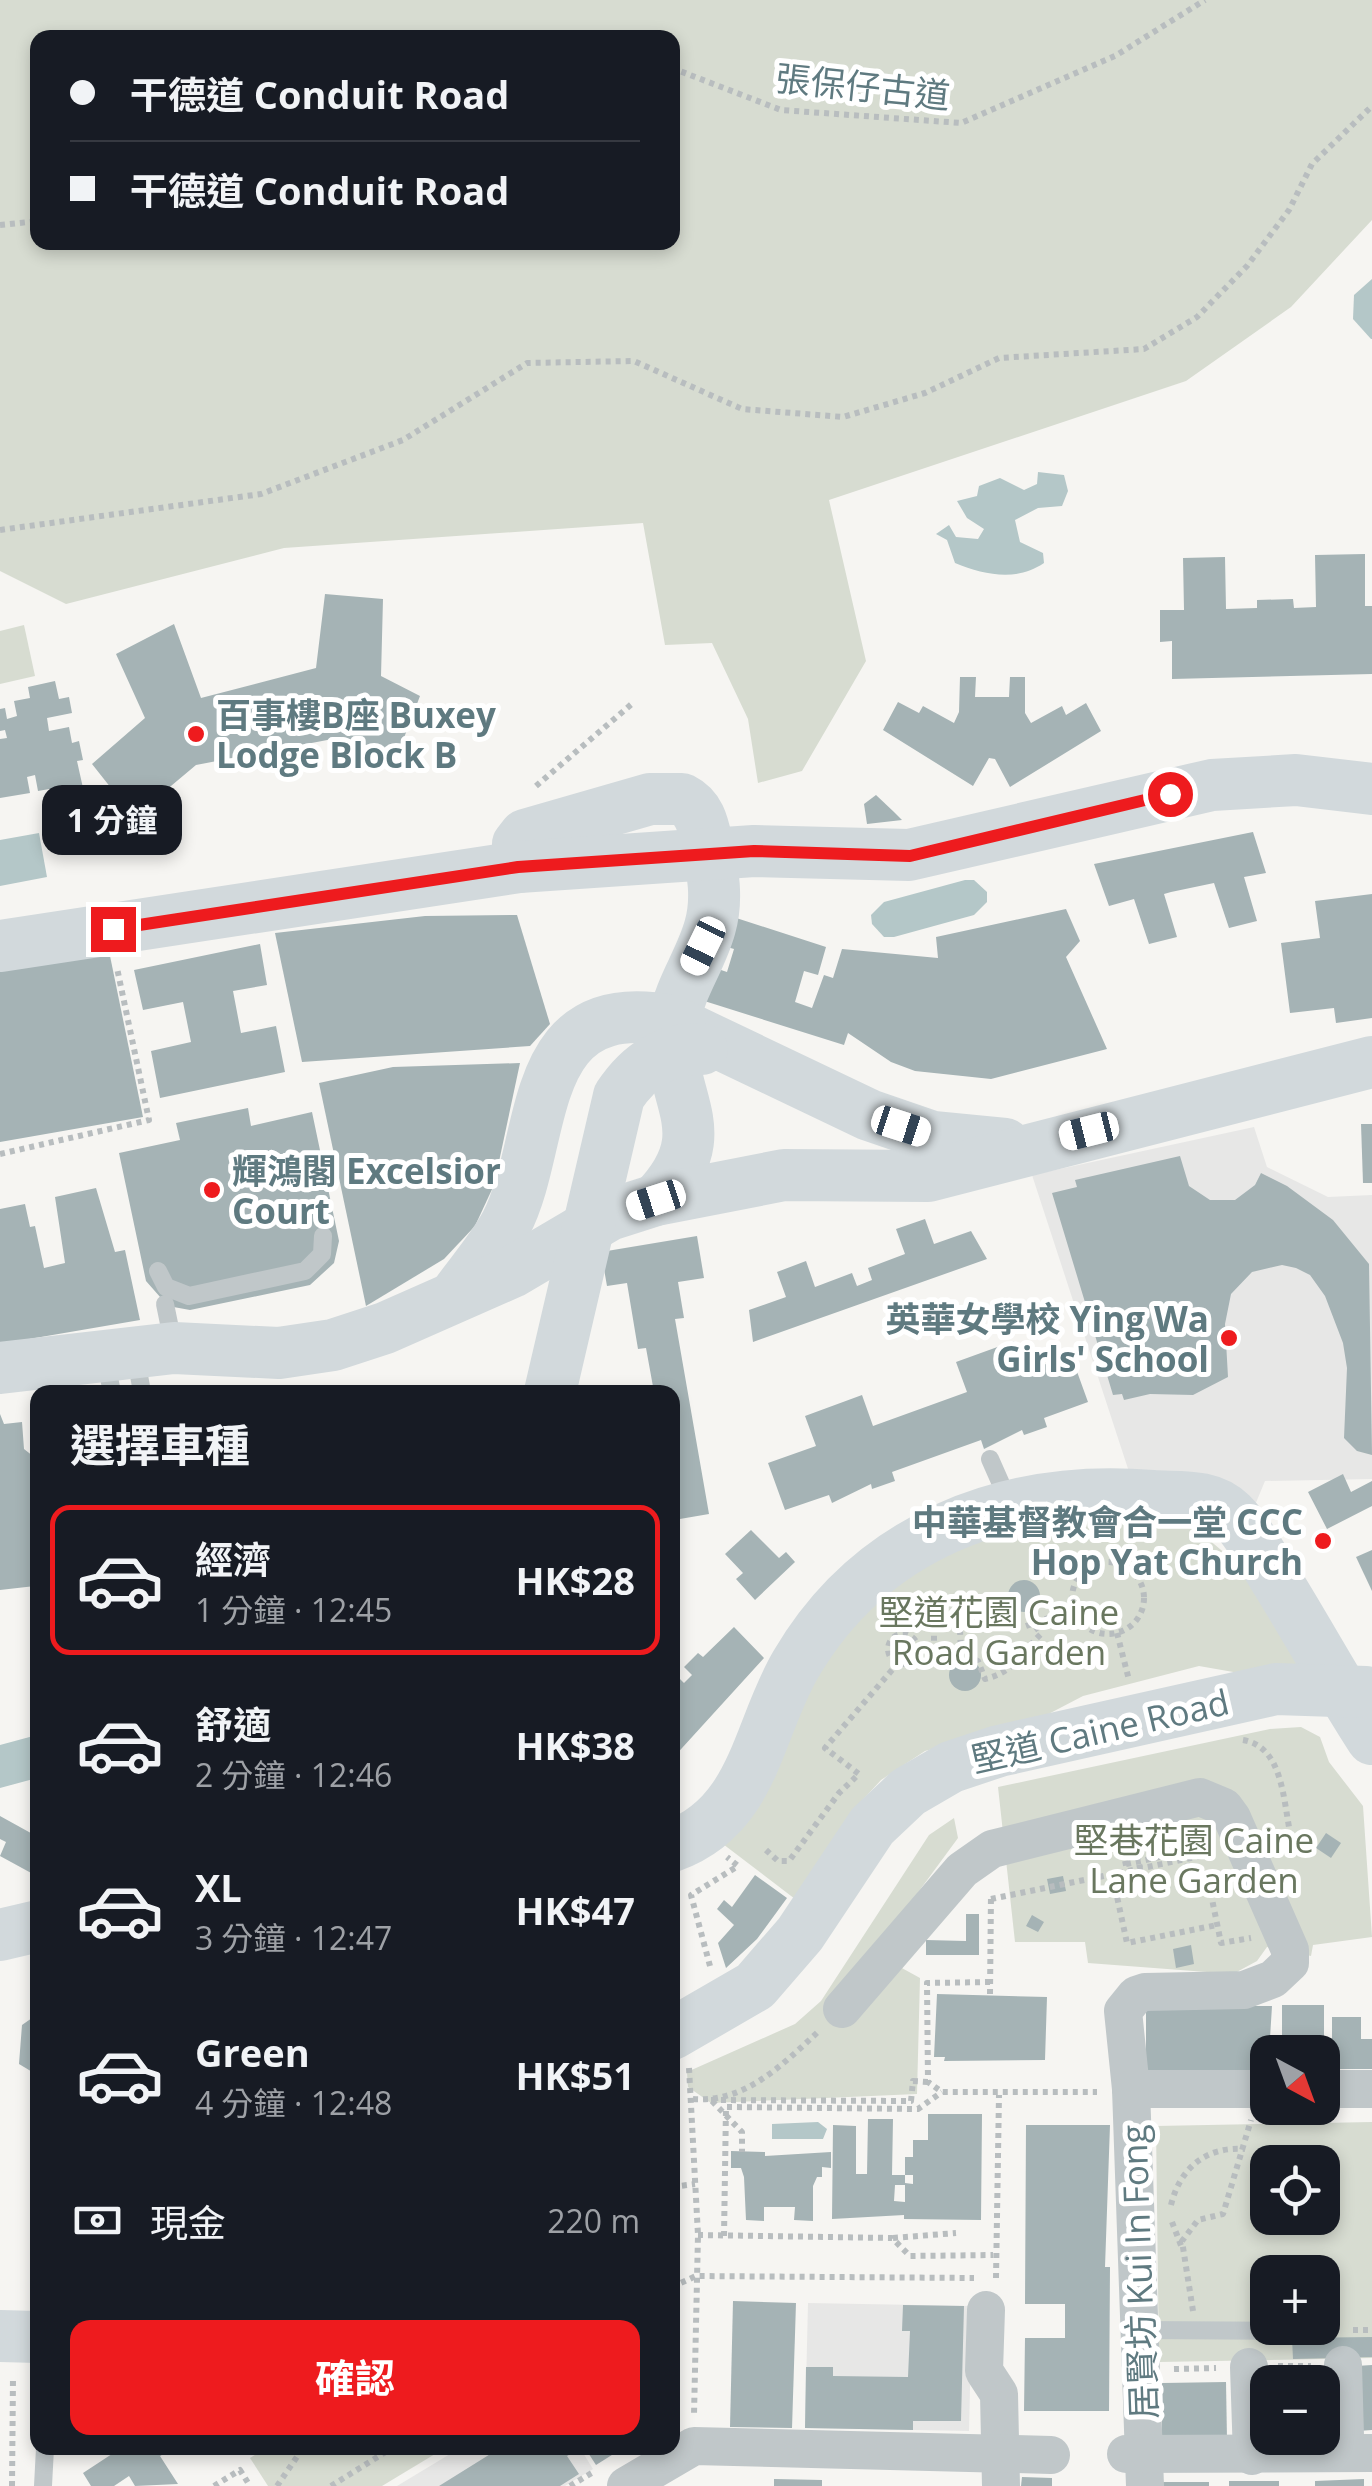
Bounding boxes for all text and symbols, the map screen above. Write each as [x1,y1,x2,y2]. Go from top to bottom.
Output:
street label: 張保仔古道 [774,53,952,119]
text: 干德道 Conduit Road [130,68,509,120]
text: 干德道 Conduit Road [130,164,509,216]
place label: 百事樓B座 Buxey Lodge Block B [216,691,496,778]
marker: 百事樓B座 Buxey Lodge Block B [185,723,207,745]
route start [1148,772,1193,817]
callout: 1 分鐘 [43,784,183,854]
text: 1 分鐘 [67,798,157,841]
route end [91,907,136,952]
car [676,912,730,980]
car [868,1102,934,1150]
car [1056,1109,1122,1153]
place label: 輝鴻閣 Excelsior Court [232,1147,501,1234]
car [623,1176,689,1224]
marker: 輝鴻閣 Excelsior Court [201,1179,223,1201]
place label: 英華女學校 Ying Wa Girls' School [886,1295,1209,1382]
marker: 英華女學校 Ying Wa Girls' School [1218,1327,1240,1349]
text: 選擇車種 [70,1414,250,1475]
place label: 中華基督教會合一堂 CCC Hop Yat Church [912,1498,1303,1585]
marker: 中華基督教會合一堂 CCC Hop Yat Church [1312,1530,1334,1552]
text: 經濟 [195,1533,271,1585]
icon: car [75,1535,165,1625]
text: HK$28 [516,1554,635,1606]
text: 1 分鐘 · 12:45 [195,1588,392,1631]
park label: 堅道花園 Caine Road Garden [879,1588,1119,1675]
street label: 堅道 Caine Road [967,1678,1233,1782]
text: 舒適 [195,1698,271,1750]
icon: car [75,1700,165,1790]
text: HK$38 [516,1719,635,1771]
text: 2 分鐘 · 12:46 [195,1753,392,1796]
park label: 堅巷花園 Caine Lane Garden [1074,1816,1314,1903]
text: XL [195,1861,242,1913]
icon: car [75,1865,165,1955]
text: HK$47 [516,1884,635,1936]
text: 3 分鐘 · 12:47 [195,1916,392,1959]
text: Green [195,2026,310,2078]
icon: car [75,2030,165,2120]
north arrow [1250,2035,1340,2125]
map controls [1250,2035,1340,2455]
text: HK$51 [516,2049,635,2101]
text: 4 分鐘 · 12:48 [195,2081,392,2124]
street label: 居賢坊 Kui In Fong [1109,2124,1167,2420]
button: locate [1250,2145,1340,2235]
icon: cash [70,2193,125,2248]
text: 現金 [150,2196,226,2248]
text: 220 m [547,2199,640,2242]
button: + [1250,2255,1340,2345]
button: 確認 [70,2320,640,2435]
button: − [1250,2365,1340,2455]

